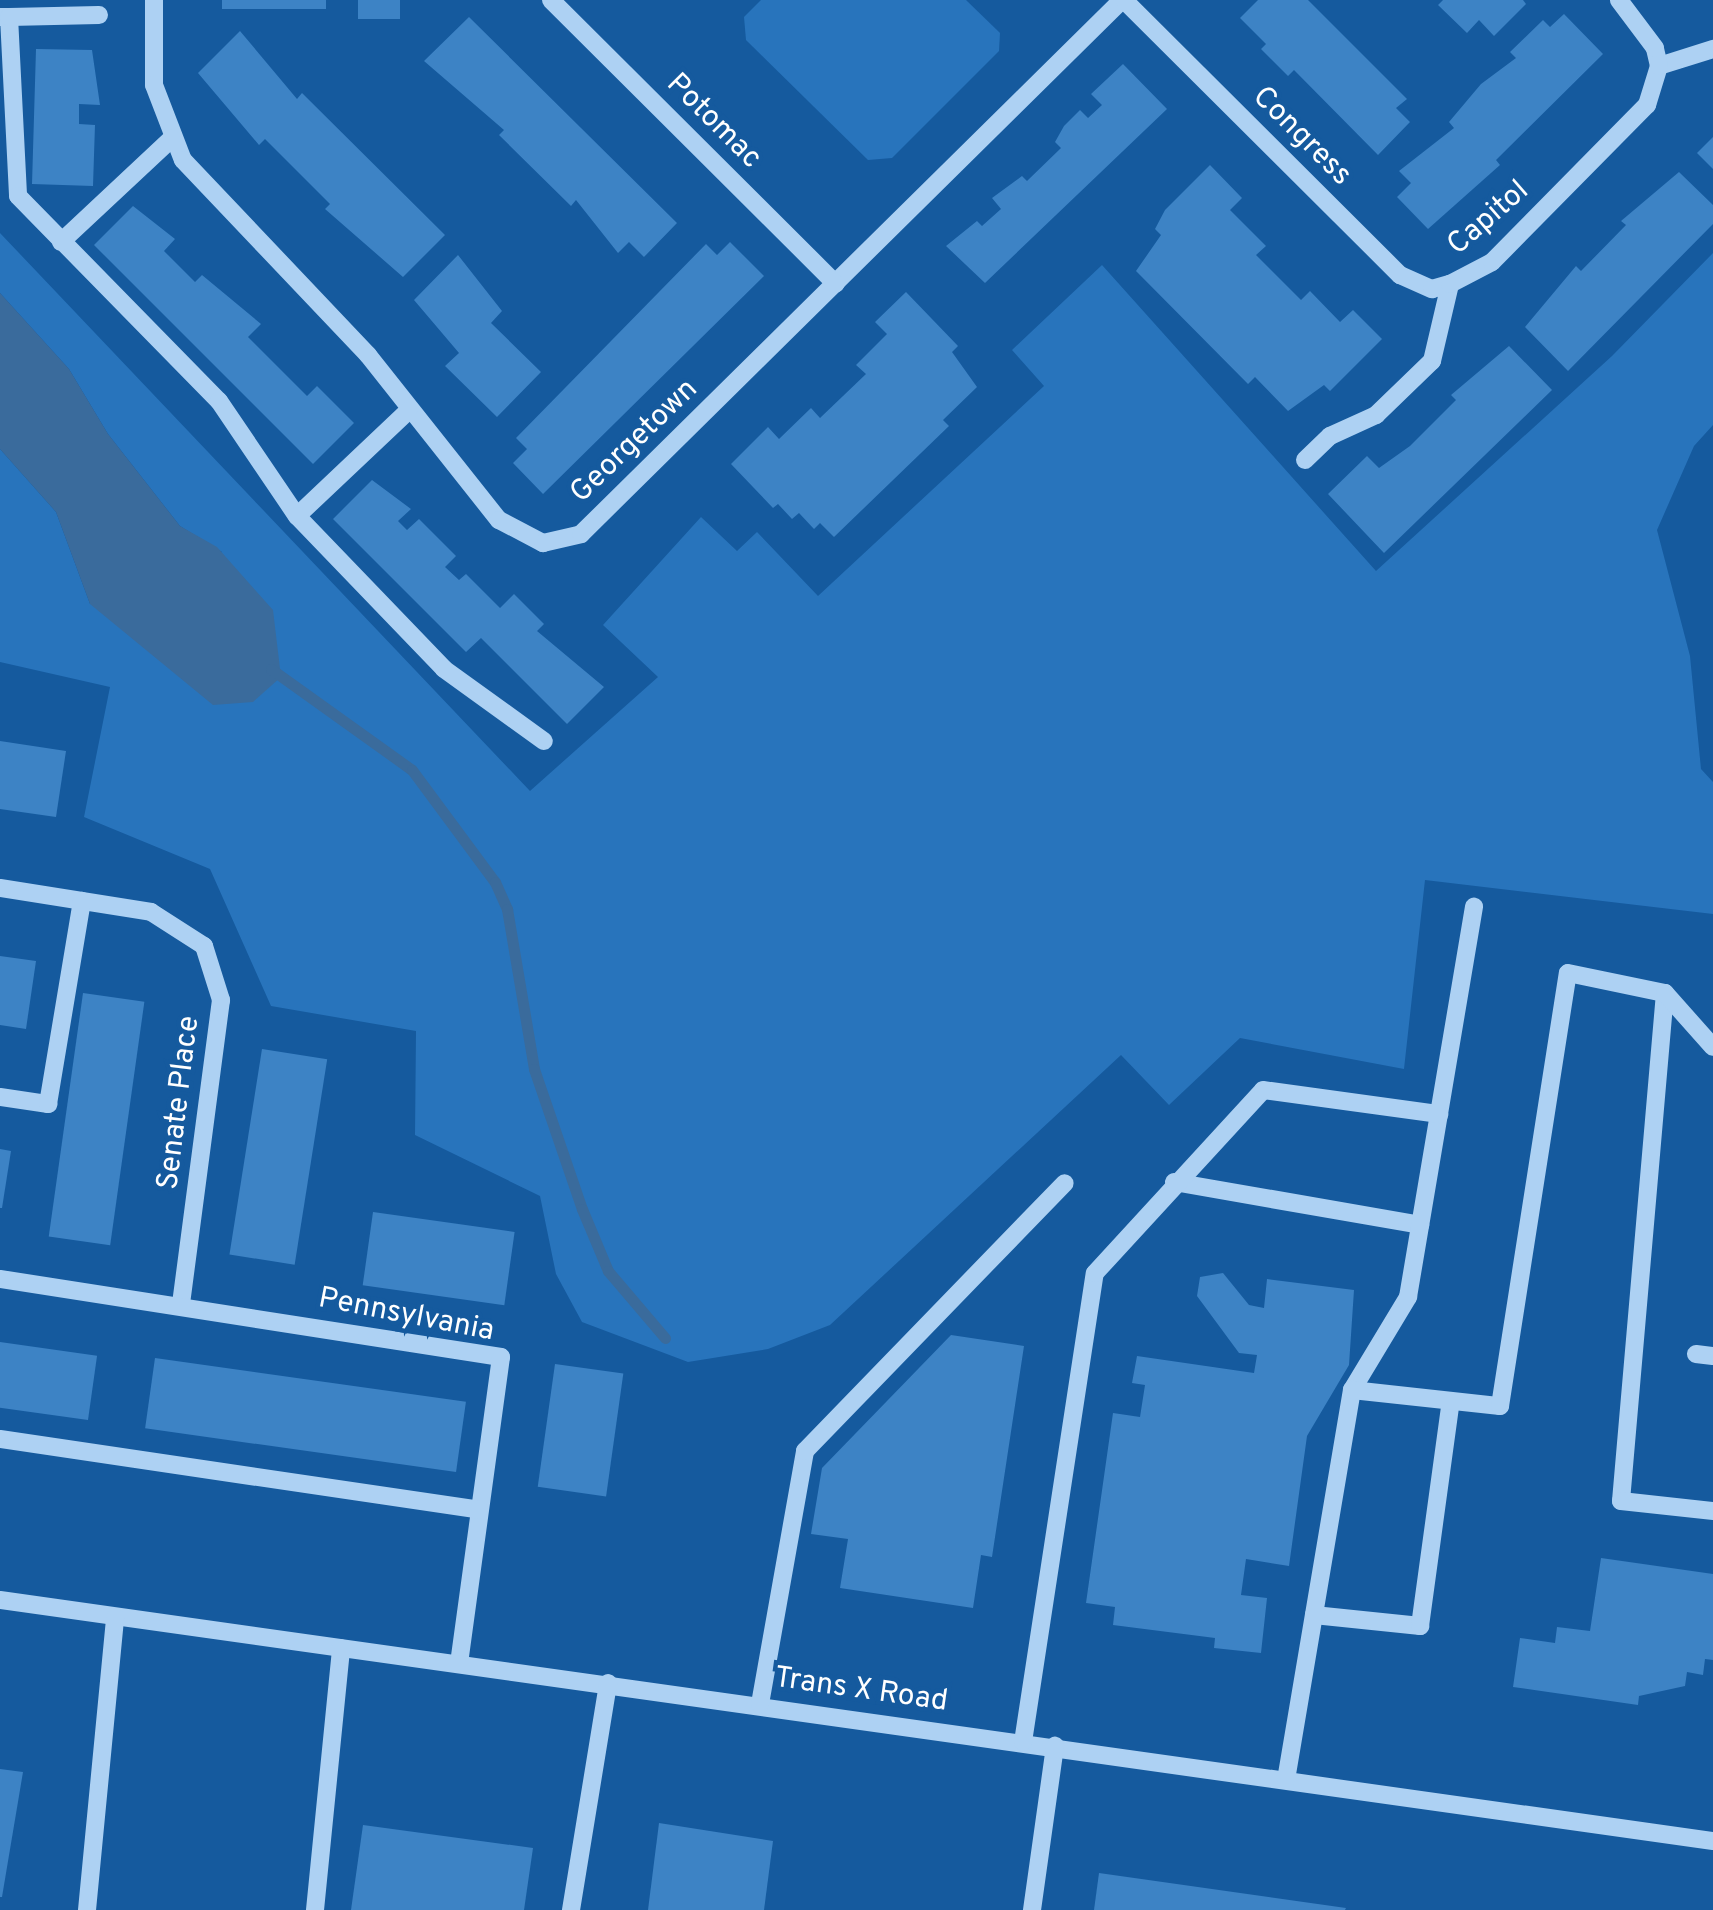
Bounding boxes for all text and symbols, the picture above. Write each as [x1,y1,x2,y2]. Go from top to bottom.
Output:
street label: Potomac [658,67,768,177]
street label: Congress [1244,80,1358,194]
street label: Capitol [1441,174,1537,264]
street label: Georgetown [564,372,706,512]
street label: Senate Place [151,1014,209,1192]
street label: Pennsylvania [315,1281,497,1351]
street label: Trans X Road [772,1661,950,1721]

